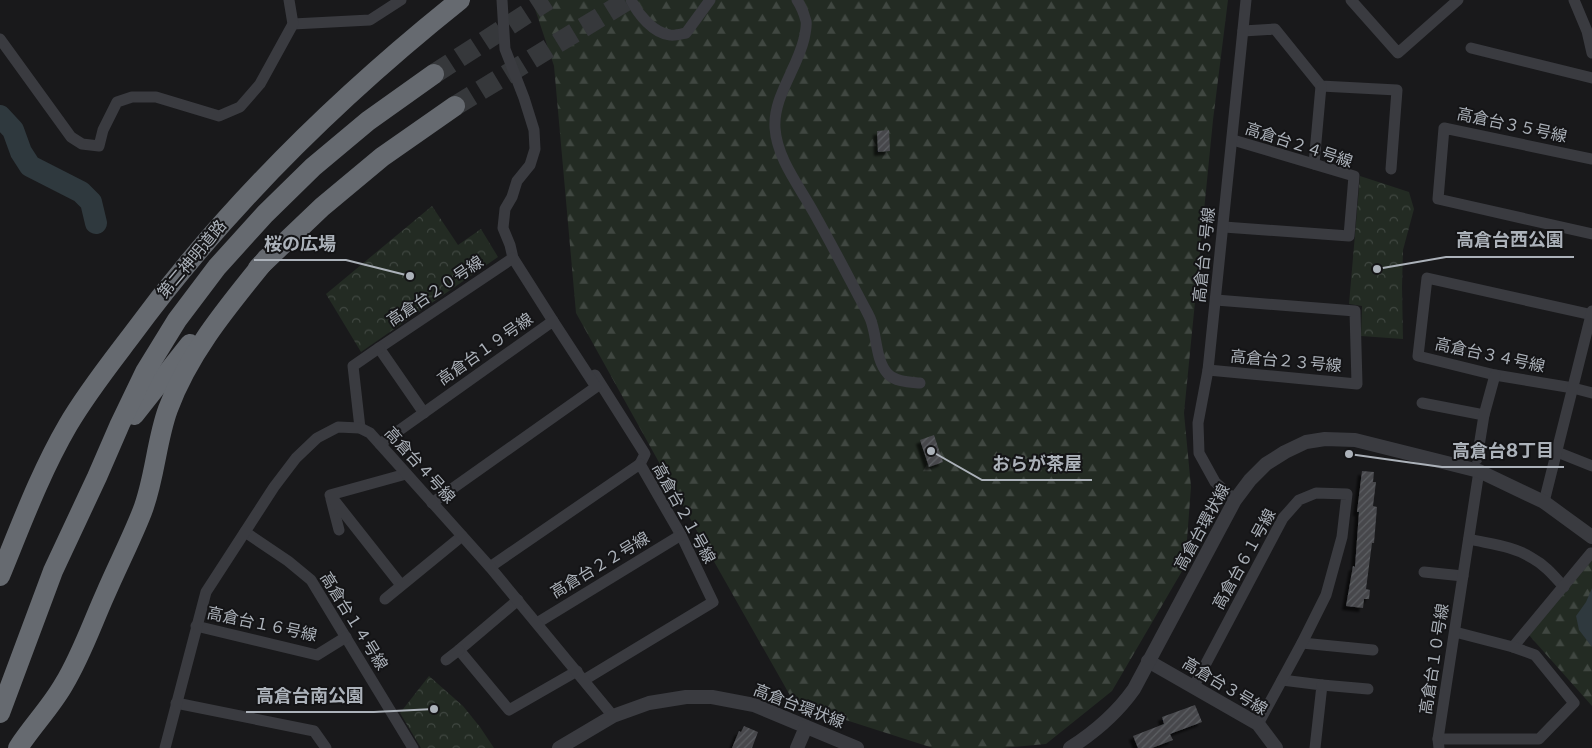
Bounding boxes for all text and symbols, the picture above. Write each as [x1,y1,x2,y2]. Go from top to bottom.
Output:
street label: 高倉台３５号線 [1455,104,1569,146]
street label: 高倉台２４号線 [1243,119,1355,171]
street label: 高倉台５号線 [1190,206,1218,304]
street label: 第二神明道路 [154,216,230,302]
callout: 高倉台西公園 [1446,224,1574,257]
callout: 桜の広場 [254,227,346,260]
text: 高倉台西公園 [1456,229,1564,250]
text: 桜の広場 [264,233,336,254]
street label: 高倉台２０号線 [383,252,487,330]
street label: 高倉台１９号線 [434,309,536,389]
street label: 高倉台３４号線 [1433,334,1547,376]
street label: 高倉台２３号線 [1229,347,1343,375]
street label: 高倉台４号線 [381,423,459,507]
callout: 高倉台8丁目 [1442,434,1564,467]
text: 高倉台8丁目 [1452,440,1554,461]
callout: おらが茶屋 [982,447,1092,480]
text: おらが茶屋 [992,453,1082,474]
street label: 高倉台２１号線 [649,459,719,567]
street label: 高倉台環状線 [1170,480,1234,574]
street label: 高倉台６１号線 [1209,505,1279,613]
street label: 高倉台２２号線 [547,528,653,602]
street label: 高倉台１４号線 [316,568,392,674]
street label: 高倉台１０号線 [1416,602,1452,716]
street label: 高倉台１６号線 [205,603,319,645]
street label: 高倉台３号線 [1179,653,1271,719]
callout: 高倉台南公園 [246,679,374,712]
street label: 高倉台環状線 [751,680,847,732]
text: 高倉台南公園 [256,685,364,706]

